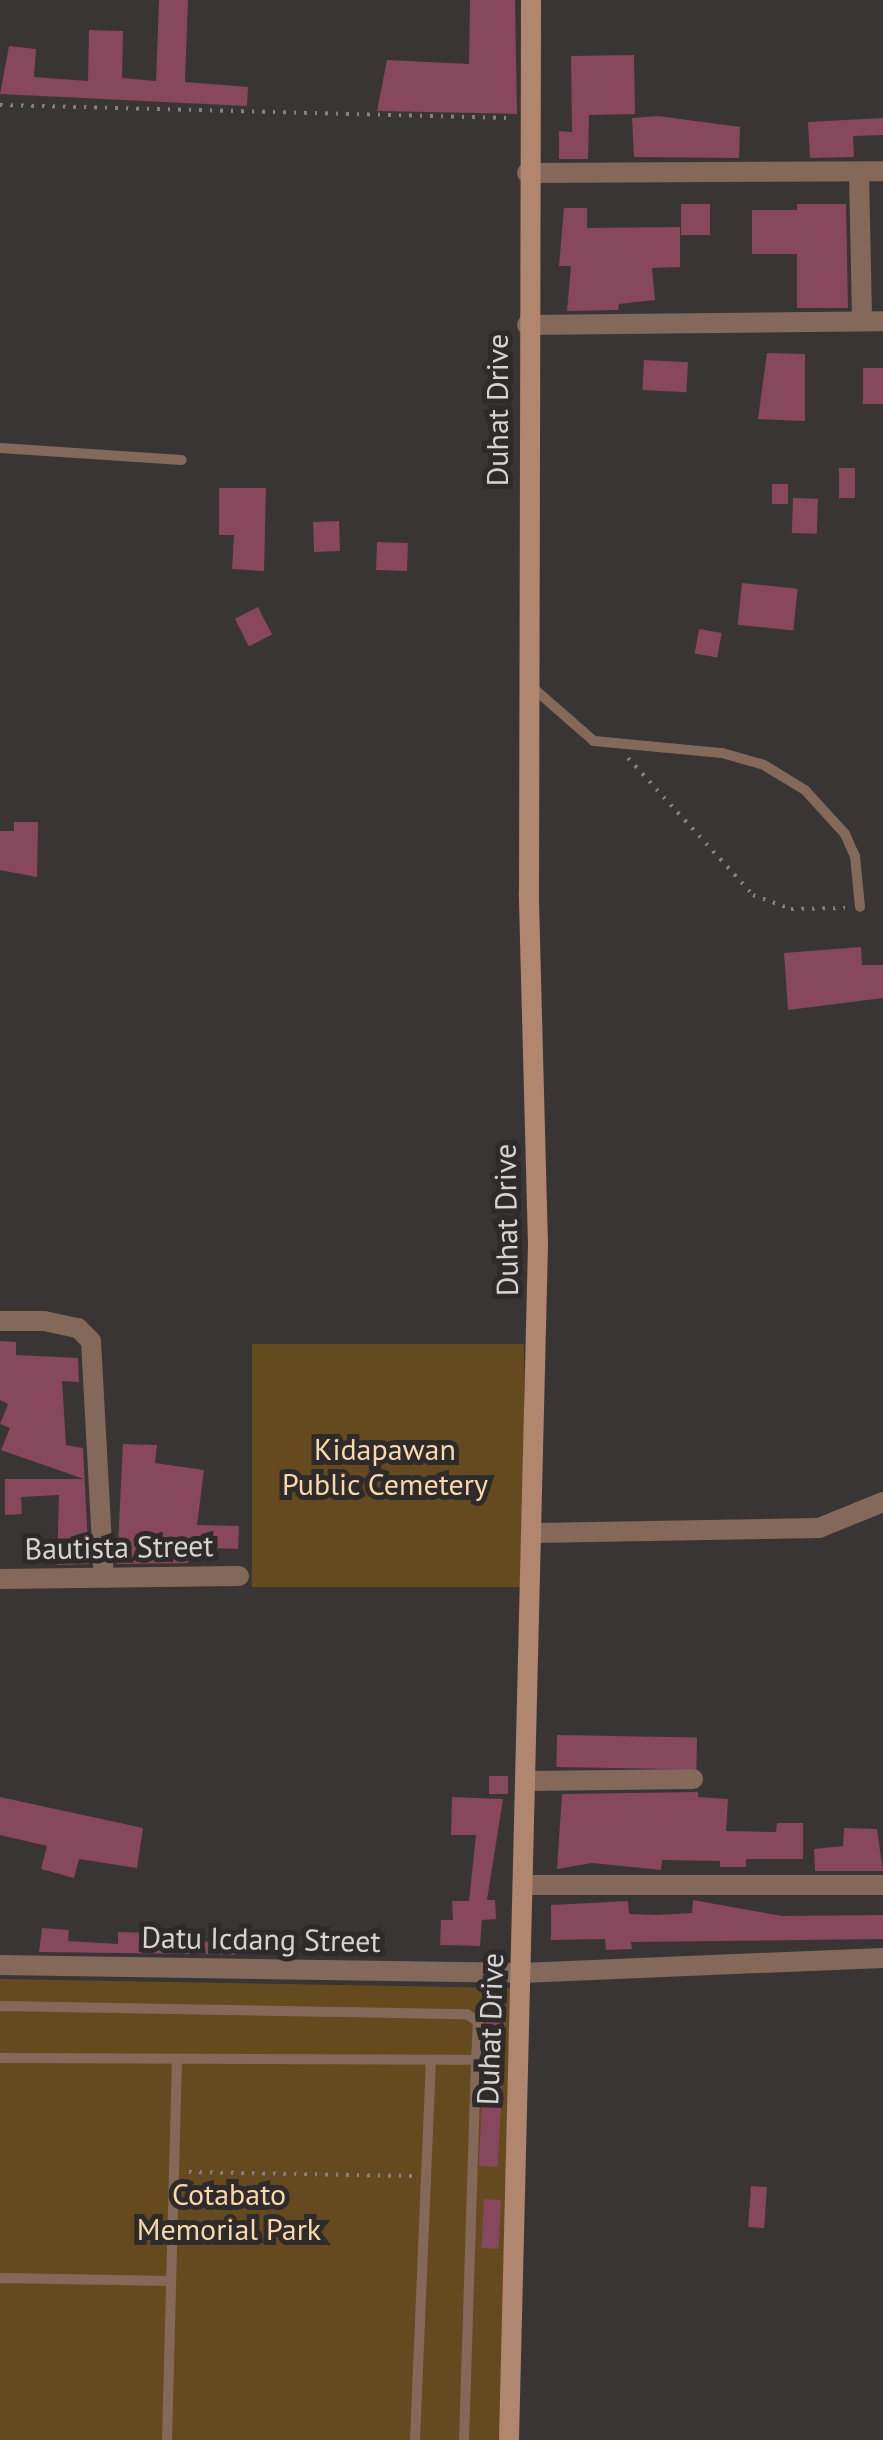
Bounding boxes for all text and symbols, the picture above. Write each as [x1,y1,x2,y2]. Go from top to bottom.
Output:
street label: Duhat Drive [479,334,515,486]
street label: Duhat Drive [487,1143,525,1297]
park label: Kidapawan Public Cemetery [282,1431,488,1502]
street label: Bautista Street [24,1527,214,1567]
street label: Datu Icdang Street [141,1919,381,1959]
street label: Duhat Drive [469,1952,511,2106]
park label: Cotabato Memorial Park [137,2176,321,2246]

